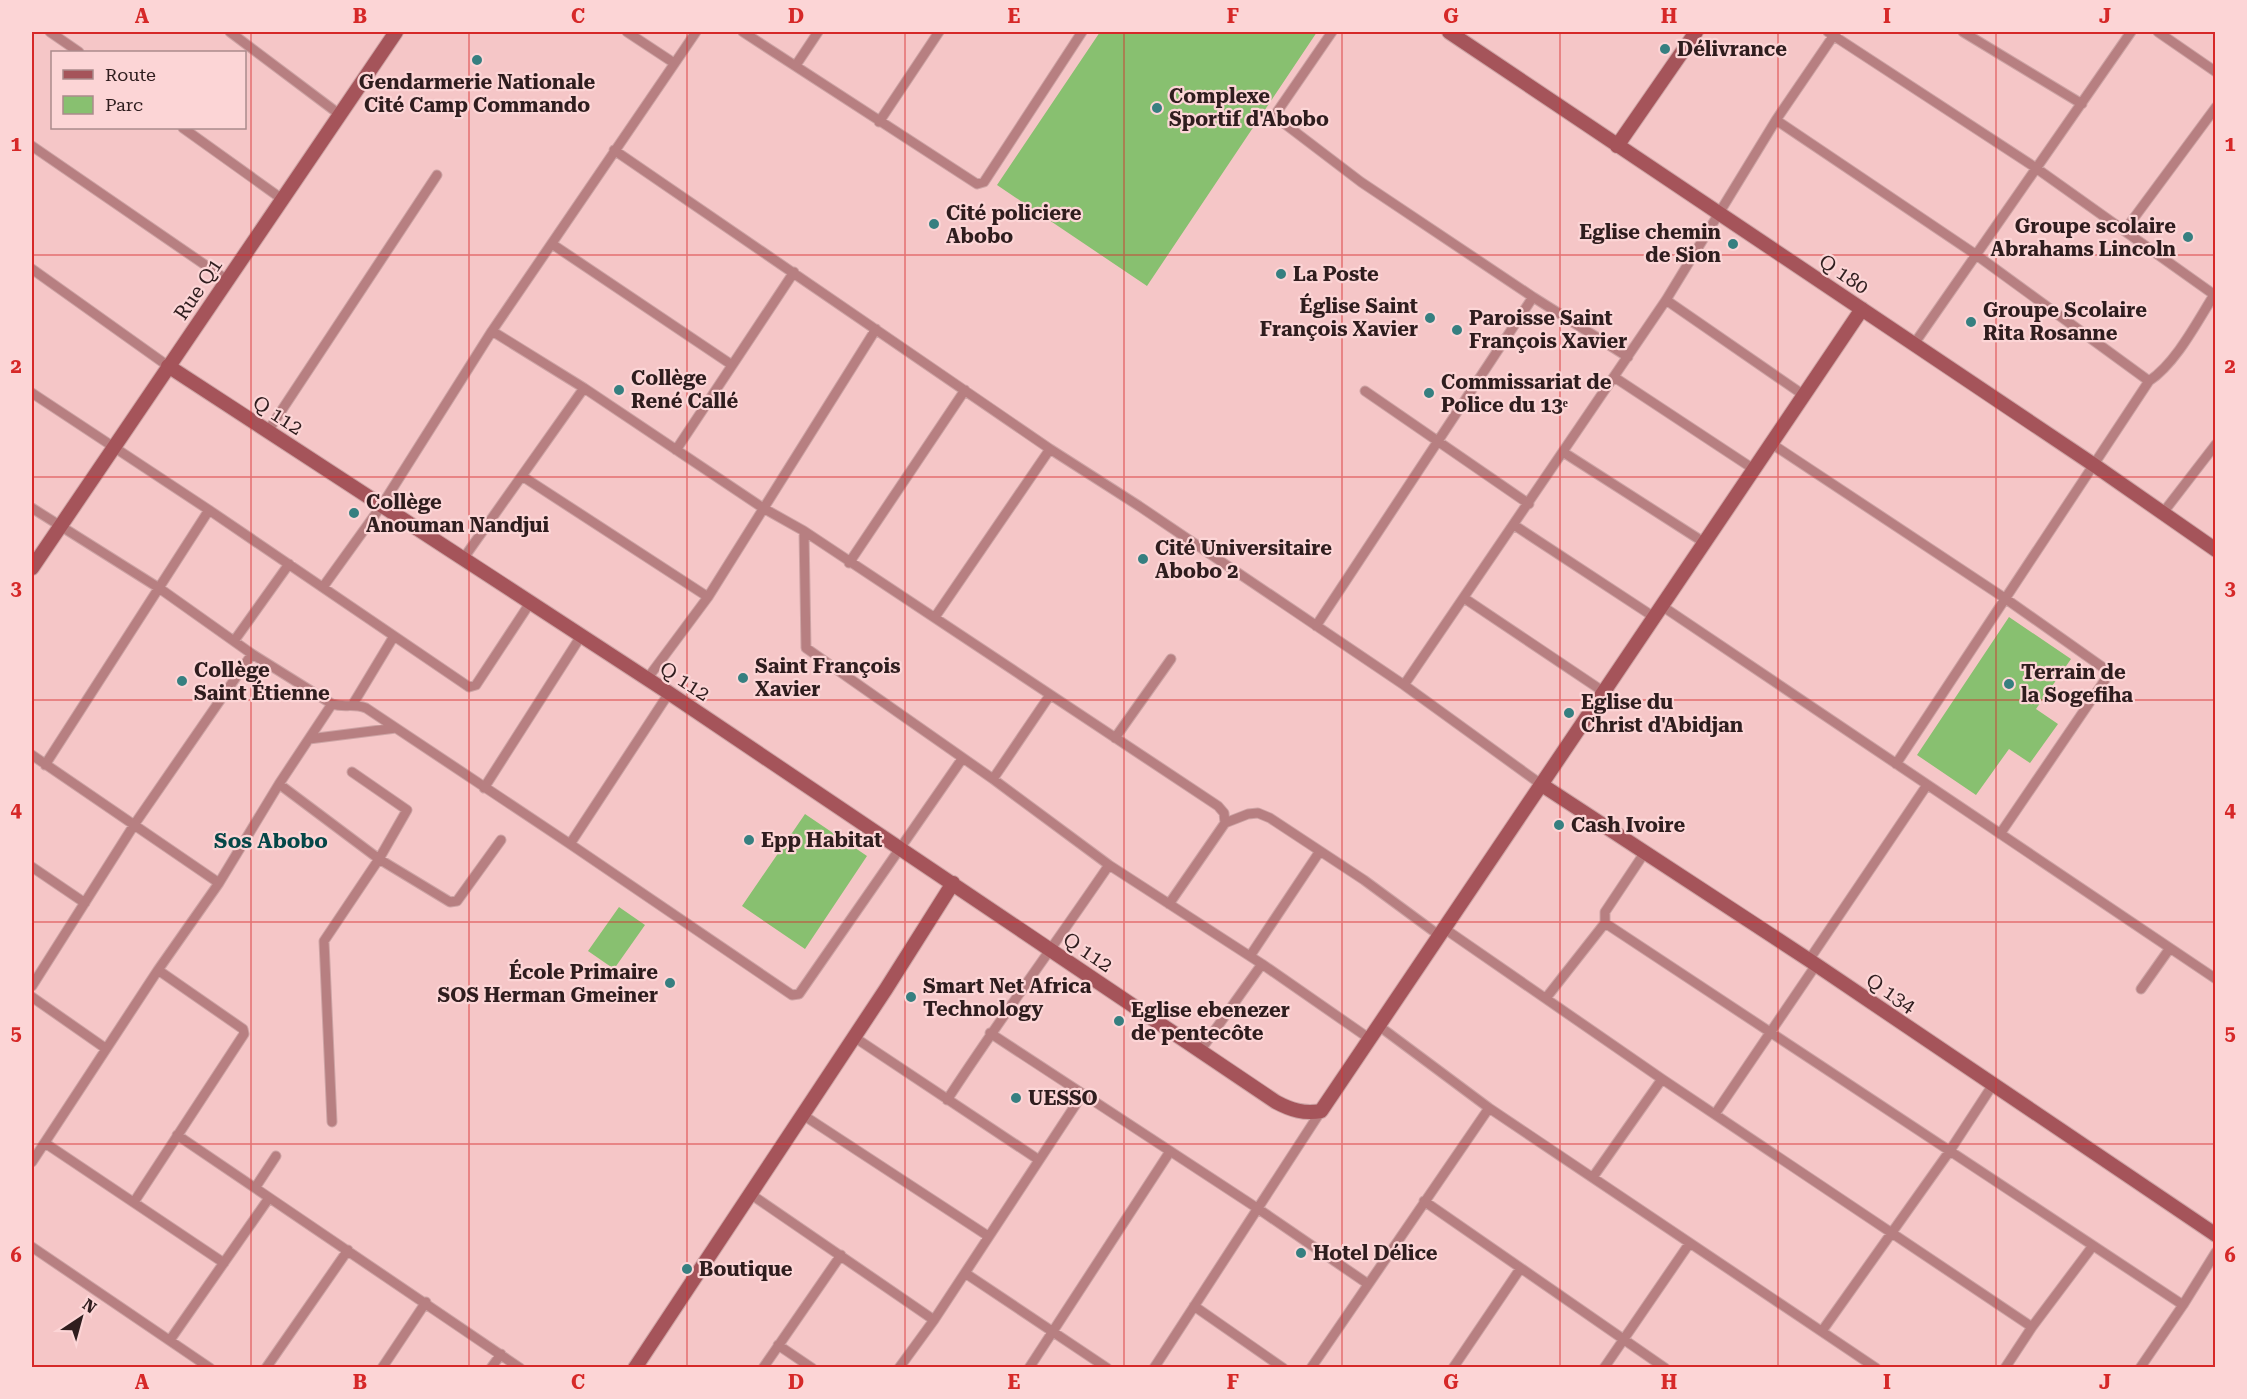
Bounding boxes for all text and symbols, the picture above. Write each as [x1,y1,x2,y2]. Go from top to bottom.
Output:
text: A [135,4,150,28]
text: B [353,4,367,28]
text: C [571,4,585,28]
text: D [788,4,804,28]
text: E [1008,4,1021,28]
text: F [1227,4,1239,28]
text: G [1443,4,1459,28]
text: H [1661,4,1677,28]
text: I [1883,4,1891,28]
text: J [2099,4,2111,28]
place label: Délivrance [1677,37,1787,61]
marker: Délivrance [1658,42,1672,56]
legend [51,51,246,129]
marker: Gendarmerie Nationale Cité Camp Commando [470,53,484,67]
text: Route [105,64,156,85]
place label: Gendarmerie Nationale Cité Camp Commando [359,70,596,117]
place label: Complexe Sportif d'Abobo [1169,84,1329,131]
text: Parc [105,94,143,115]
marker: Complexe Sportif d'Abobo [1150,101,1164,115]
text: 1 [10,132,22,156]
text: 1 [2224,132,2236,156]
place label: Cité policiere Abobo [946,201,1082,248]
place label: Groupe scolaire Abrahams Lincoln [1990,214,2177,261]
marker: Cité policiere Abobo [927,217,941,231]
place label: Eglise chemin de Sion [1579,220,1722,267]
marker: Groupe scolaire Abrahams Lincoln [2181,230,2195,244]
marker: Eglise chemin de Sion [1726,237,1740,251]
street label: Q 180 [1815,249,1873,299]
street label: Rue Q1 [169,254,227,324]
place label: La Poste [1293,262,1379,286]
marker: La Poste [1274,267,1288,281]
place label: Église Saint François Xavier [1260,293,1418,341]
place label: Groupe Scolaire Rita Rosanne [1983,298,2147,345]
place label: Paroisse Saint François Xavier [1469,306,1627,353]
marker: Église Saint François Xavier [1423,311,1437,325]
marker: Groupe Scolaire Rita Rosanne [1964,315,1978,329]
marker: Paroisse Saint François Xavier [1450,323,1464,337]
text: 2 [10,354,22,378]
text: 2 [2224,354,2236,378]
place label: Collège René Callé [631,366,738,413]
place label: Commissariat de Police du 13ᵉ [1441,370,1612,417]
marker: Collège René Callé [612,383,626,397]
marker: Commissariat de Police du 13ᵉ [1422,386,1436,400]
street label: Q 112 [249,390,307,440]
place label: Collège Anouman Nandjui [366,490,550,537]
marker: Collège Anouman Nandjui [347,506,361,520]
place label: Cité Universitaire Abobo 2 [1155,536,1332,583]
marker: Cité Universitaire Abobo 2 [1136,552,1150,566]
text: 3 [10,576,22,600]
text: 3 [2224,576,2236,600]
place label: Saint François Xavier [755,654,900,701]
street label: Q 112 [656,656,714,706]
place label: Collège Saint Étienne [194,658,330,705]
place label: Terrain de la Sogefiha [2021,660,2133,707]
marker: Saint François Xavier [736,671,750,685]
marker: Collège Saint Étienne [175,674,189,688]
marker: Terrain de la Sogefiha [2002,677,2016,691]
place label: Eglise du Christ d'Abidjan [1581,690,1744,737]
marker: Eglise du Christ d'Abidjan [1562,706,1576,720]
text: 4 [10,798,22,822]
text: 4 [2224,798,2236,822]
place label: Cash Ivoire [1571,813,1685,837]
marker: Cash Ivoire [1552,818,1566,832]
place label: Epp Habitat [761,828,882,852]
district label: Sos Abobo [214,829,328,853]
marker: Epp Habitat [742,833,756,847]
street label: Q 112 [1059,927,1117,977]
place label: École Primaire SOS Herman Gmeiner [438,959,658,1007]
street label: Q 134 [1862,968,1921,1019]
place label: Smart Net Africa Technology [923,974,1092,1021]
marker: École Primaire SOS Herman Gmeiner [663,976,677,990]
marker: Smart Net Africa Technology [904,990,918,1004]
place label: Eglise ebenezer de pentecôte [1131,998,1290,1045]
marker: Eglise ebenezer de pentecôte [1112,1014,1126,1028]
text: 5 [10,1021,22,1045]
text: 5 [2224,1021,2236,1045]
place label: UESSO [1028,1086,1098,1110]
marker: UESSO [1009,1091,1023,1105]
place label: Hotel Délice [1313,1241,1438,1265]
text: 6 [10,1243,22,1267]
text: 6 [2224,1243,2236,1267]
marker: Hotel Délice [1294,1246,1308,1260]
place label: Boutique [699,1257,793,1281]
marker: Boutique [680,1262,694,1276]
north arrow [51,1288,111,1348]
text: N [79,1295,100,1318]
text: A [135,1370,150,1394]
text: B [353,1370,367,1394]
text: C [571,1370,585,1394]
text: D [788,1370,804,1394]
text: E [1008,1370,1021,1394]
text: F [1227,1370,1239,1394]
text: G [1443,1370,1459,1394]
text: H [1661,1370,1677,1394]
text: I [1883,1370,1891,1394]
text: J [2099,1370,2111,1394]

